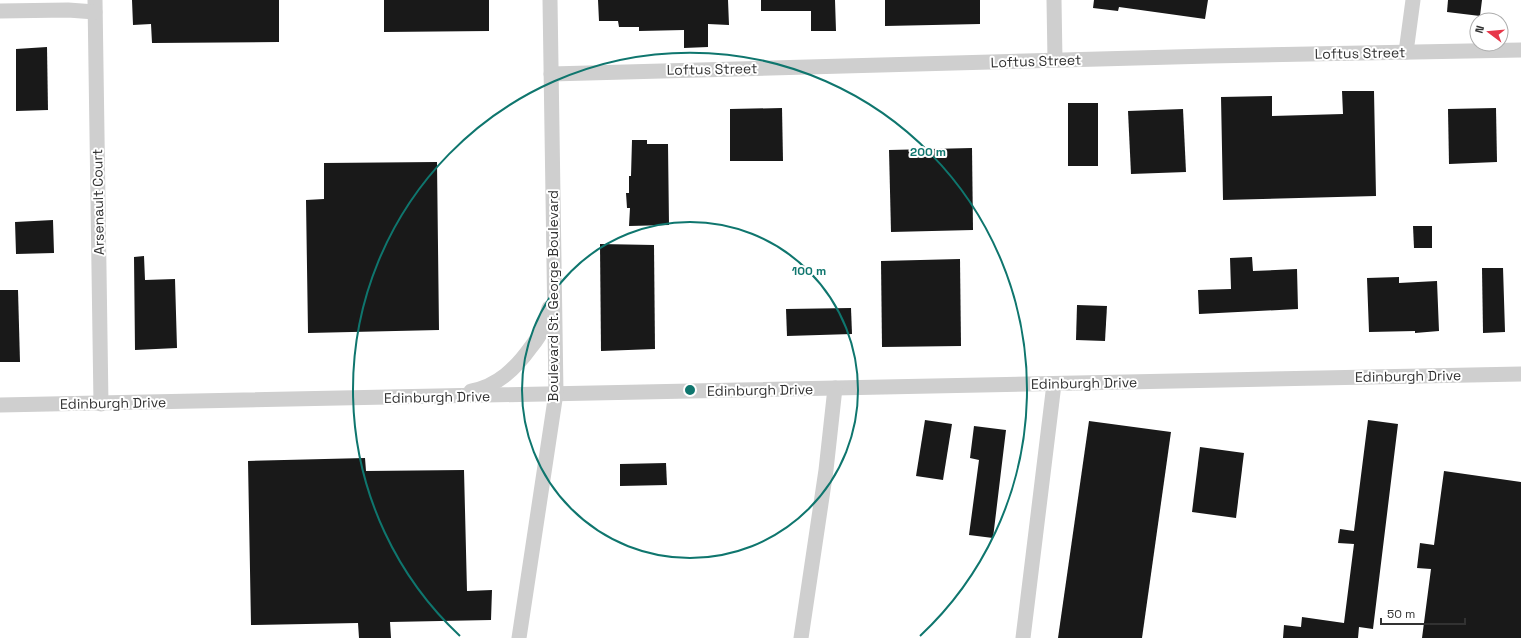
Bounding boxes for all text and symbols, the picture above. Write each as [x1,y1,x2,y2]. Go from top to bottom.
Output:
north arrow [1469,12,1509,52]
text: N [1472,24,1487,35]
street label: Loftus Street [1315,43,1405,63]
street label: Loftus Street [990,50,1082,72]
street label: Loftus Street [667,59,757,79]
text: 200 m [910,144,946,160]
street label: Arsenault Court [88,149,108,255]
street label: Boulevard St. George Boulevard [544,190,562,402]
text: 100 m [792,263,826,279]
street label: Edinburgh Drive [1355,366,1461,386]
street label: Edinburgh Drive [1031,373,1137,393]
street label: Edinburgh Drive [707,380,813,400]
centre of rings [683,383,697,397]
street label: Edinburgh Drive [384,387,490,407]
street label: Edinburgh Drive [60,393,166,413]
scale bar [1381,600,1465,626]
text: 50 m [1387,606,1415,622]

